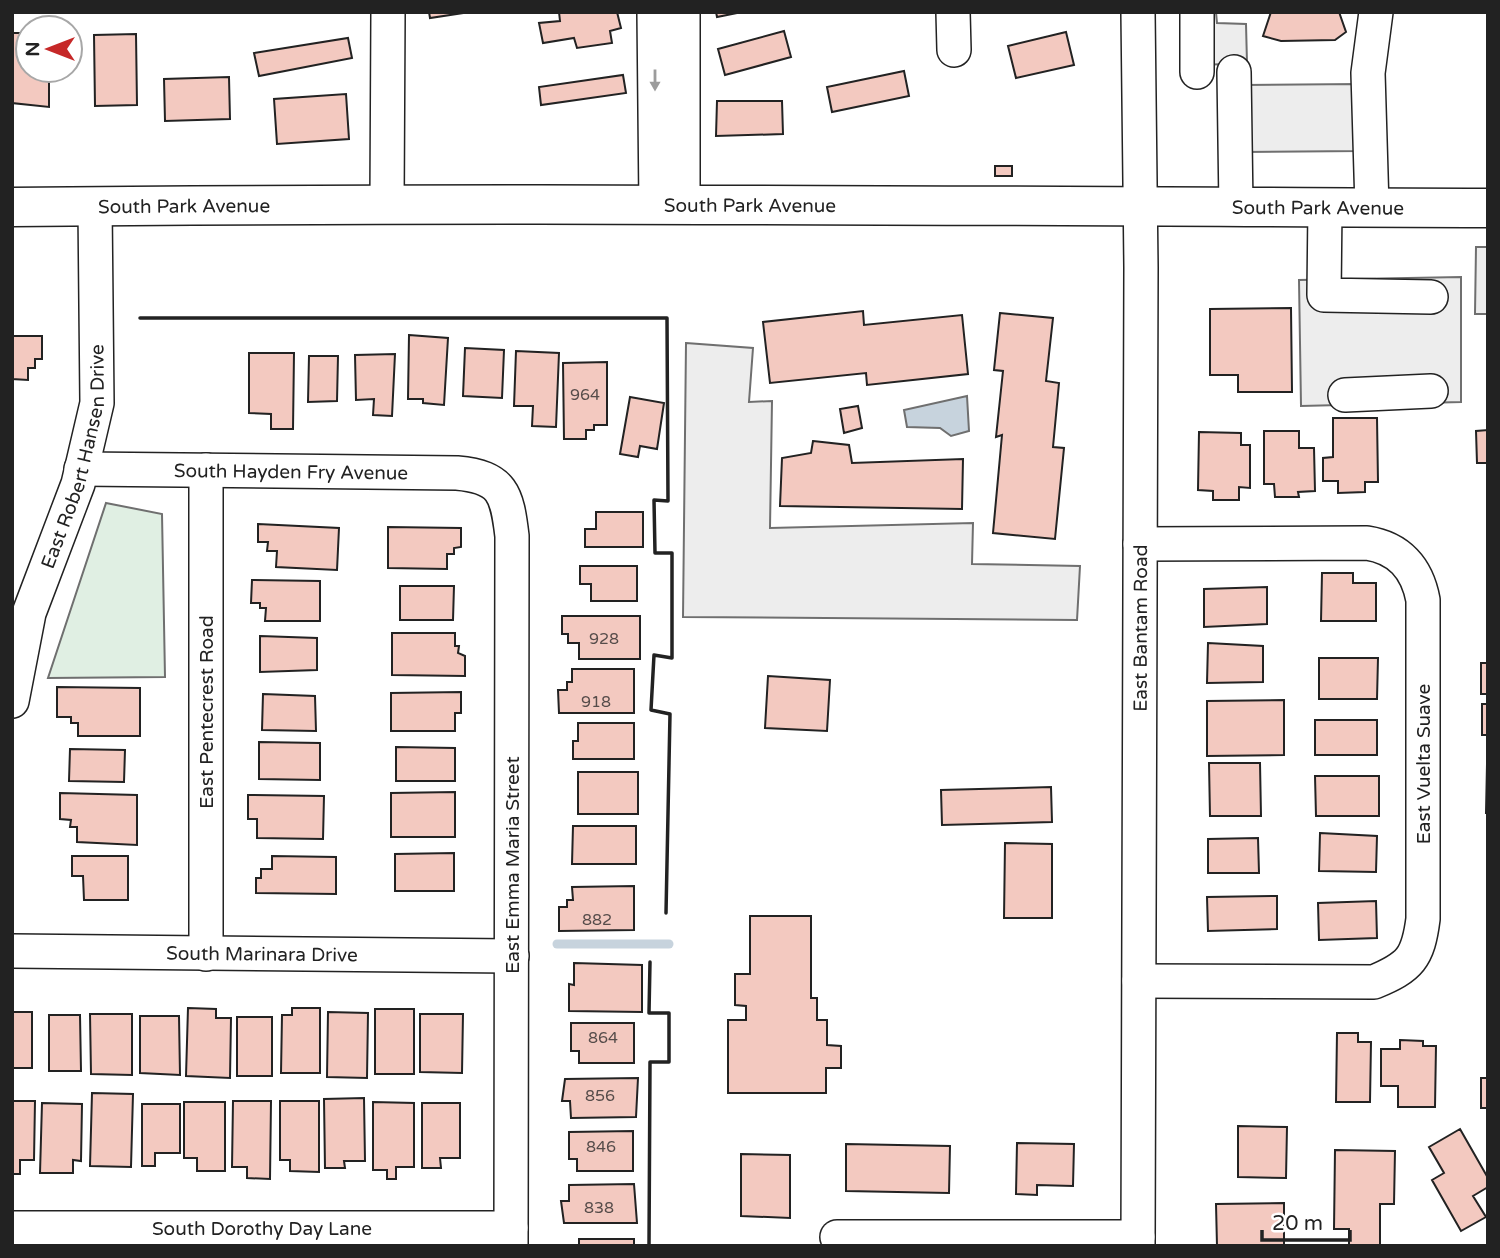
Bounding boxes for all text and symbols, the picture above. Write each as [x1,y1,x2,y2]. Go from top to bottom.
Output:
north arrow [14,14,84,84]
text: N [22,41,44,57]
one-way arrow [649,70,661,92]
street label: South Park Avenue [98,195,270,218]
street label: South Park Avenue [664,195,836,217]
street label: South Park Avenue [1232,197,1404,220]
street label: East Robert Hansen Drive [37,344,109,572]
house number: 964 [570,385,600,405]
street label: South Hayden Fry Avenue [174,460,408,484]
street label: East Bantam Road [1130,544,1152,712]
street label: East Pentecrest Road [196,615,218,809]
house number: 928 [589,629,619,649]
street label: East Vuelta Suave [1413,684,1435,844]
house number: 918 [581,692,611,712]
street label: East Emma Maria Street [502,756,524,974]
house number: 882 [582,910,612,930]
street label: South Marinara Drive [166,943,358,966]
house number: 864 [588,1028,618,1048]
house number: 856 [585,1086,615,1106]
house number: 846 [586,1137,616,1157]
house number: 838 [584,1198,614,1218]
scale bar [1262,1198,1350,1242]
text: 20 m [1272,1211,1323,1236]
street label: South Dorothy Day Lane [152,1218,372,1240]

